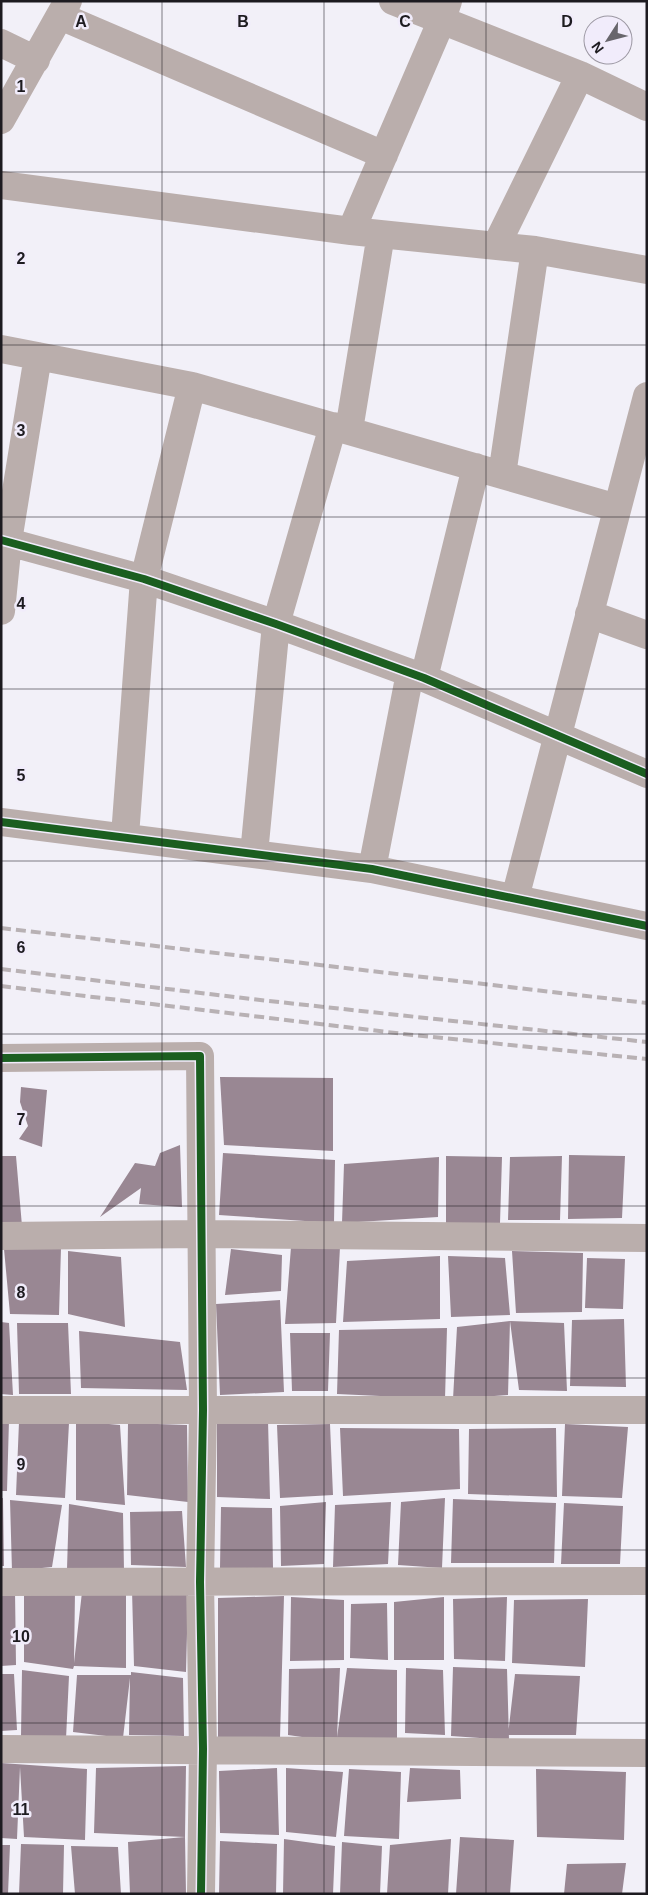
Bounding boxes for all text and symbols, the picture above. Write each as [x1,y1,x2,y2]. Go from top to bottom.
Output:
text: A [75,13,87,30]
text: B [237,13,249,30]
text: C [399,13,411,30]
text: D [561,13,573,30]
north arrow [583,15,633,65]
text: N [588,39,607,56]
text: 1 [17,78,26,95]
text: 2 [17,250,26,267]
text: 3 [17,422,26,439]
text: 4 [17,595,26,612]
text: 5 [17,767,26,784]
text: 6 [17,939,26,956]
text: 7 [17,1111,26,1128]
text: 8 [17,1284,26,1301]
text: 9 [17,1456,26,1473]
text: 10 [12,1628,30,1645]
text: 11 [13,1801,30,1818]

